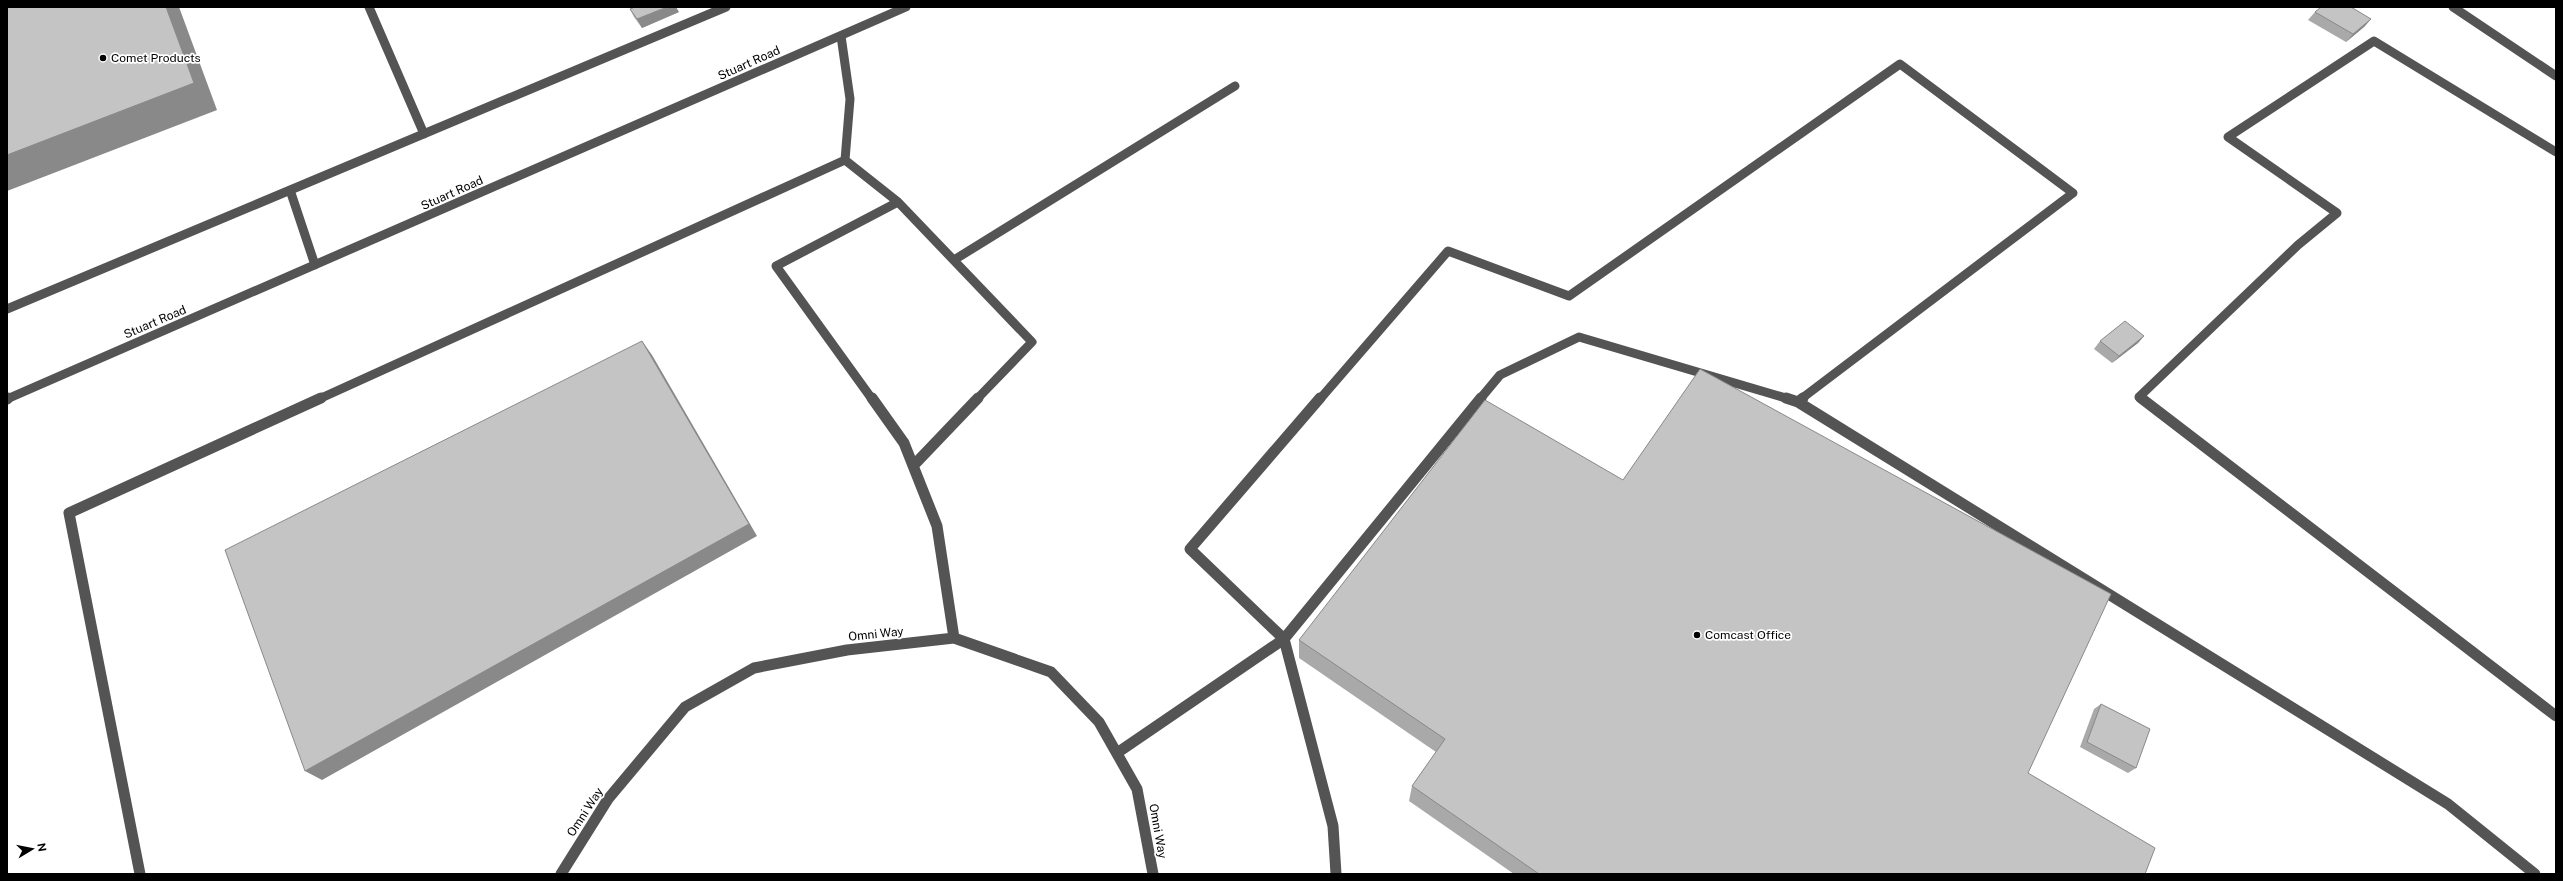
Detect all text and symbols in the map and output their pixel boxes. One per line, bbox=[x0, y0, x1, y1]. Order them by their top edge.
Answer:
street label: Stuart Road bbox=[716, 43, 782, 83]
place label: Comet Products bbox=[111, 51, 201, 65]
marker: Comet Products bbox=[98, 53, 108, 63]
street label: Stuart Road bbox=[419, 173, 485, 213]
street label: Stuart Road bbox=[122, 303, 188, 341]
street label: Omni Way bbox=[848, 624, 905, 644]
place label: Comcast Office bbox=[1705, 628, 1791, 642]
marker: Comcast Office bbox=[1692, 630, 1702, 640]
street label: Omni Way bbox=[564, 784, 606, 839]
street label: Omni Way bbox=[1146, 802, 1170, 860]
north arrow bbox=[12, 829, 52, 869]
text: N bbox=[35, 842, 49, 853]

